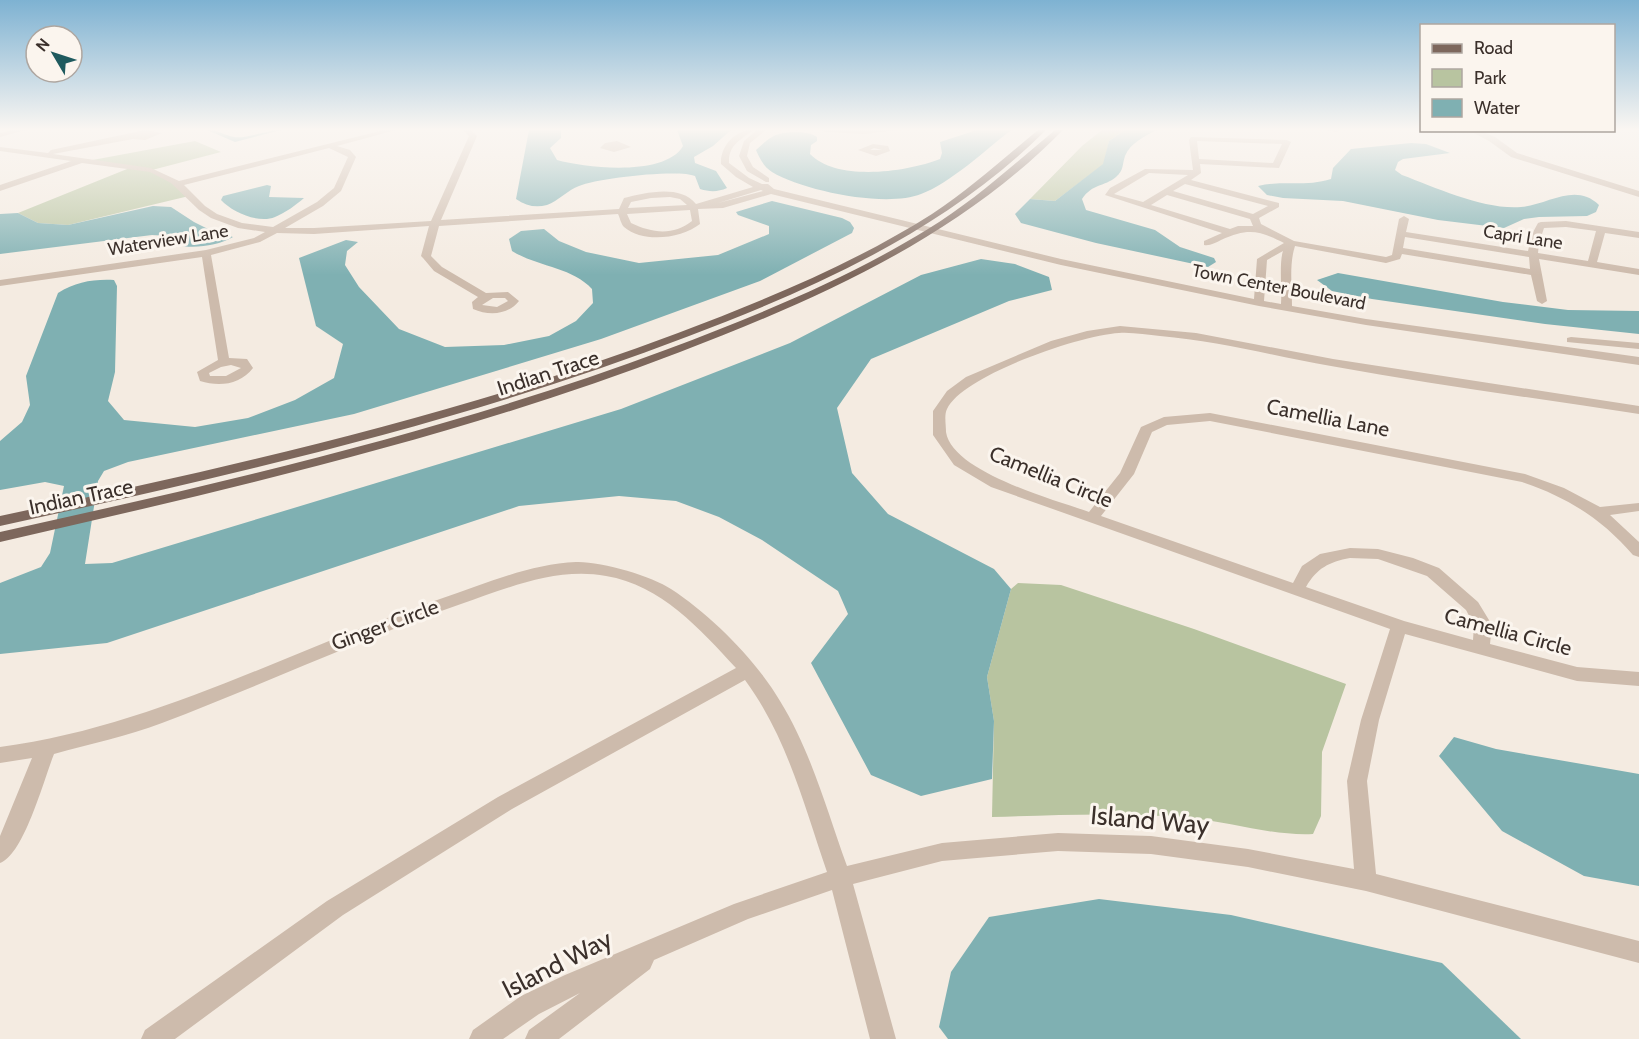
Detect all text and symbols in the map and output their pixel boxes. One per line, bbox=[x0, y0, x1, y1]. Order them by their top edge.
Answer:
north arrow bbox=[24, 24, 84, 84]
legend bbox=[1420, 24, 1615, 132]
text: N bbox=[32, 35, 54, 55]
text: Road bbox=[1474, 37, 1513, 59]
text: Park bbox=[1474, 67, 1507, 89]
text: Water bbox=[1474, 97, 1520, 119]
street label: Waterview Lane bbox=[106, 220, 230, 260]
street label: Capri Lane bbox=[1482, 220, 1564, 254]
street label: Town Center Boulevard bbox=[1190, 259, 1368, 315]
street label: Indian Trace bbox=[494, 344, 602, 401]
street label: Camellia Lane bbox=[1265, 393, 1392, 442]
street label: Camellia Circle bbox=[986, 440, 1117, 513]
street label: Indian Trace bbox=[27, 473, 135, 520]
street label: Ginger Circle bbox=[328, 593, 442, 655]
street label: Camellia Circle bbox=[1442, 603, 1575, 661]
street label: Island Way bbox=[1089, 799, 1211, 841]
street label: Island Way bbox=[497, 923, 617, 1005]

